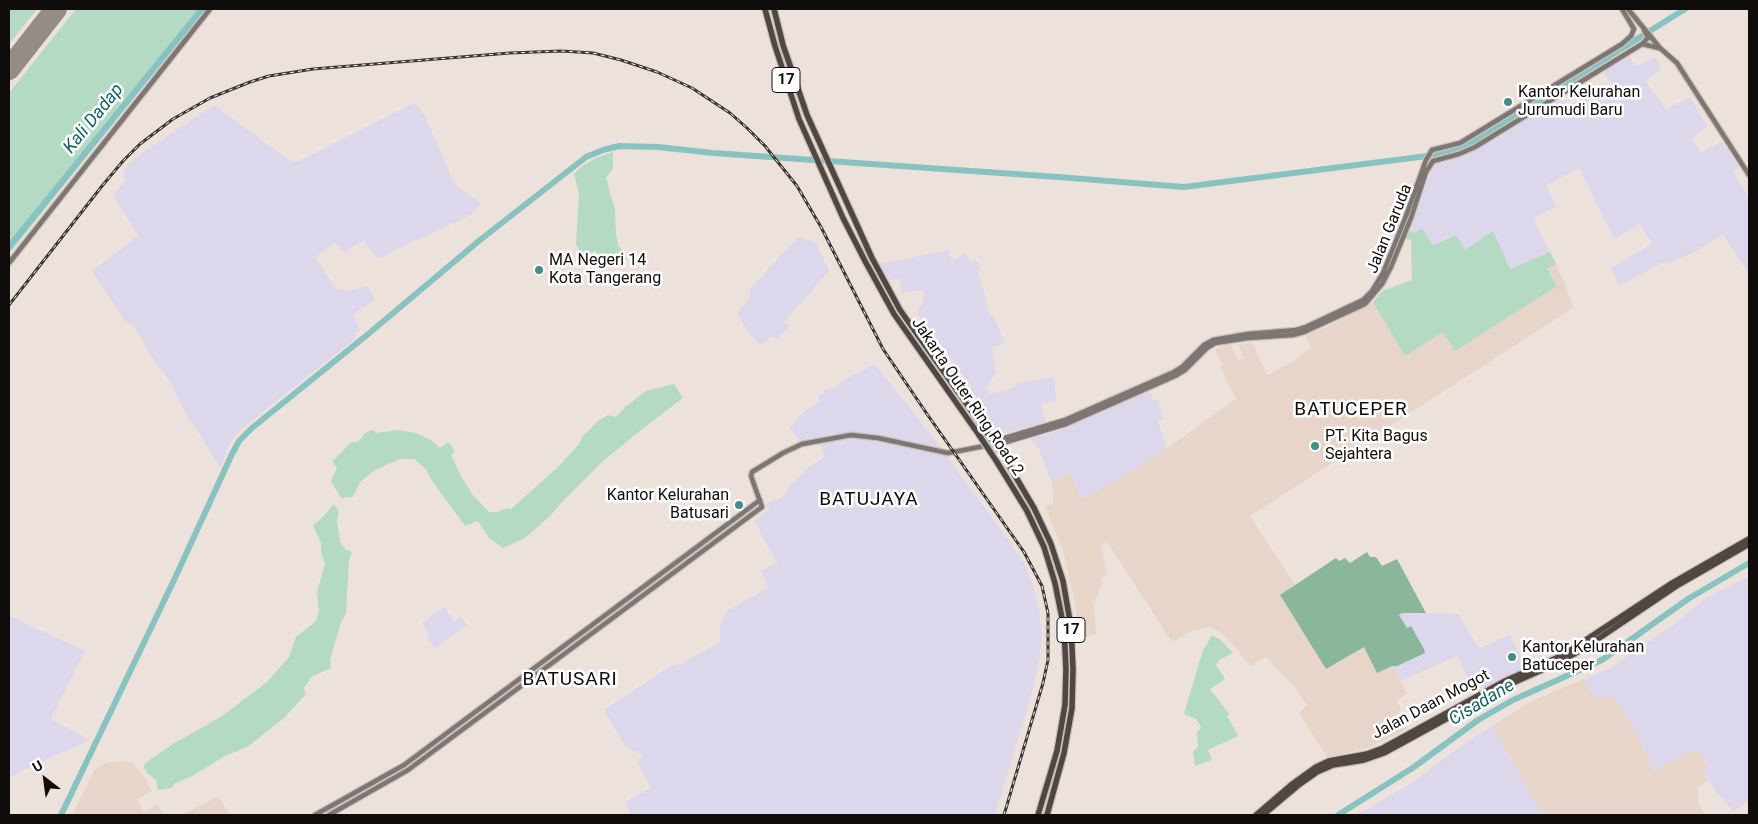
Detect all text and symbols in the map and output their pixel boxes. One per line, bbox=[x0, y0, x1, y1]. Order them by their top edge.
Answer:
road number: 17 bbox=[772, 68, 800, 92]
water label: Kali Dadap bbox=[59, 80, 129, 158]
place label: Kantor Kelurahan Jurumudi Baru bbox=[1518, 83, 1640, 121]
marker: Kantor Kelurahan Jurumudi Baru bbox=[1502, 96, 1514, 108]
street label: Jalan Garuda bbox=[1363, 182, 1417, 276]
place label: MA Negeri 14 Kota Tangerang bbox=[549, 251, 661, 289]
marker: MA Negeri 14 Kota Tangerang bbox=[533, 264, 545, 276]
street label: Jakarta Outer Ring Road 2 bbox=[907, 314, 1027, 480]
district label: BATUCEPER bbox=[1293, 399, 1409, 421]
place label: PT. Kita Bagus Sejahtera bbox=[1325, 427, 1428, 465]
marker: PT. Kita Bagus Sejahtera bbox=[1309, 440, 1321, 452]
place label: Kantor Kelurahan Batusari bbox=[607, 486, 729, 524]
district label: BATUJAYA bbox=[818, 489, 920, 511]
marker: Kantor Kelurahan Batusari bbox=[733, 499, 745, 511]
road number: 17 bbox=[1057, 618, 1085, 642]
place label: Kantor Kelurahan Batuceper bbox=[1522, 638, 1644, 676]
marker: Kantor Kelurahan Batuceper bbox=[1506, 651, 1518, 663]
street label: Jalan Daan Mogot bbox=[1369, 666, 1493, 744]
district label: BATUSARI bbox=[521, 669, 619, 691]
water label: Cisadane bbox=[1445, 675, 1519, 731]
north arrow bbox=[20, 754, 70, 804]
text: U bbox=[29, 757, 45, 775]

